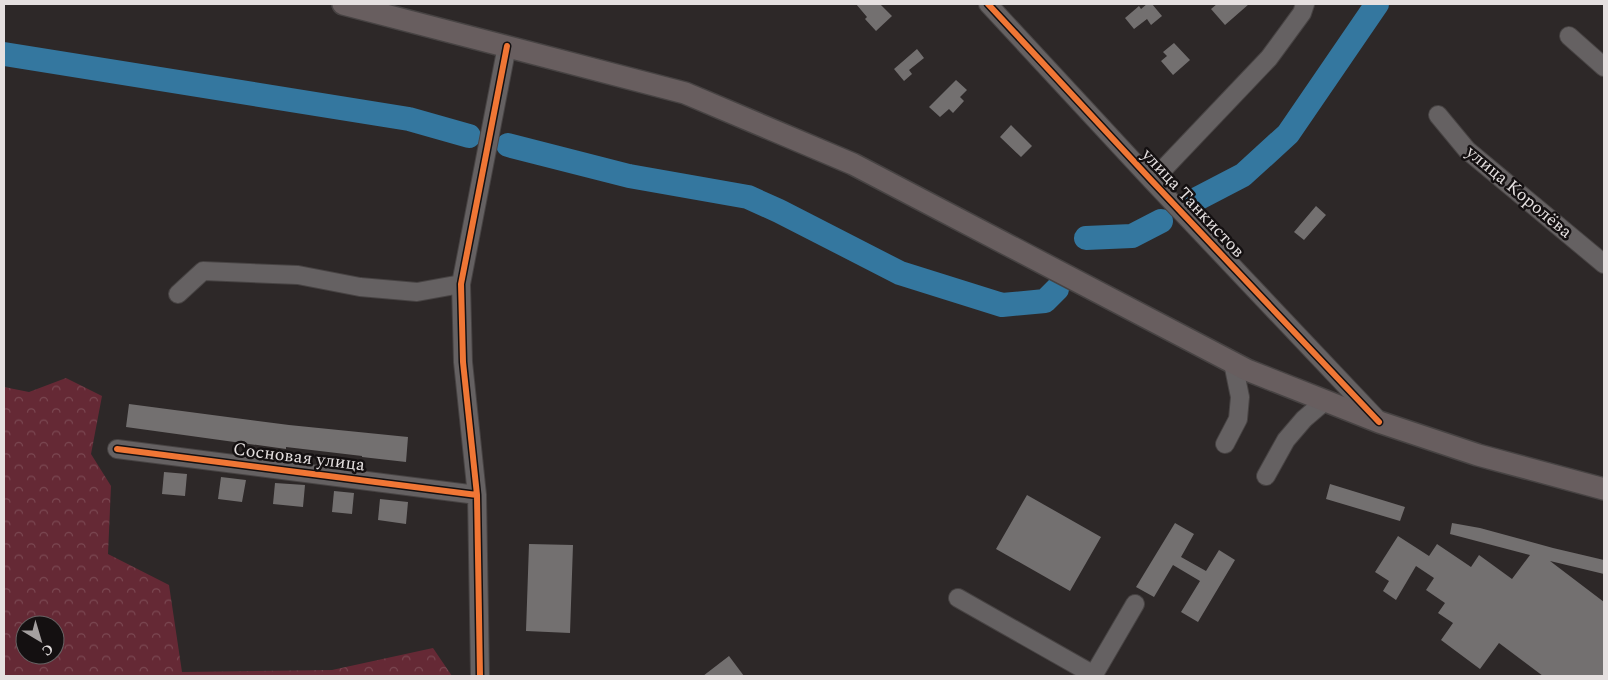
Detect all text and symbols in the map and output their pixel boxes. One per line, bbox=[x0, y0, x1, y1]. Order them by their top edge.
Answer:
street label: улица Королёва bbox=[1459, 139, 1578, 245]
street label: улица Танкистов bbox=[1134, 142, 1251, 264]
street label: Сосновая улица bbox=[231, 436, 367, 479]
north arrow bbox=[15, 615, 65, 665]
text: С bbox=[37, 639, 58, 661]

